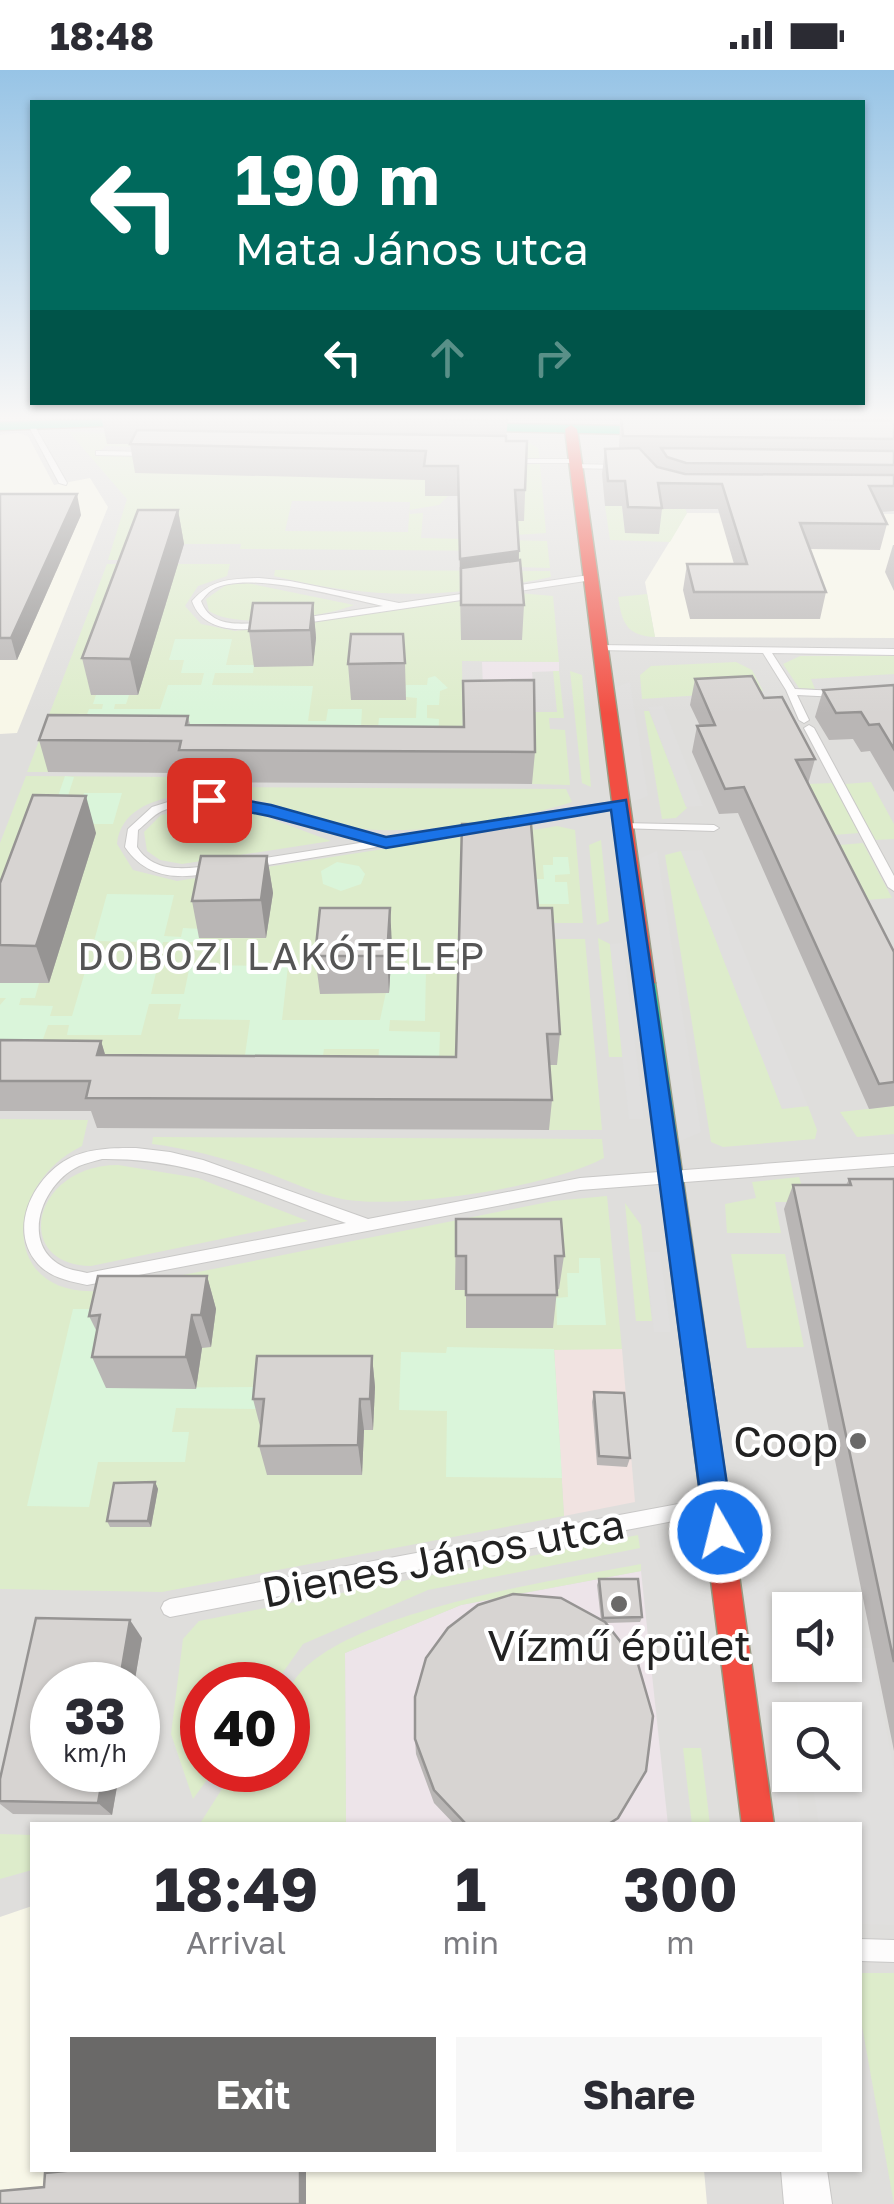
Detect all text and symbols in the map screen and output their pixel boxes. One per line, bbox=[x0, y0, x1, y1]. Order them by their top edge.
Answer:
text: 18:48 bbox=[50, 13, 154, 58]
text: 190 m bbox=[235, 136, 440, 220]
icon: left bbox=[70, 140, 200, 270]
text: Mata János utca bbox=[235, 221, 589, 275]
icon: left bbox=[315, 330, 370, 385]
icon: ahead bbox=[420, 330, 475, 385]
icon: right bbox=[525, 330, 580, 385]
pin bbox=[167, 758, 252, 843]
icon: arrive bbox=[182, 773, 237, 828]
district label: DOBOZI LAKÓTELEP bbox=[77, 933, 487, 978]
place label: Coop bbox=[733, 1416, 838, 1466]
marker: Coop bbox=[847, 1430, 869, 1452]
position arrow bbox=[668, 1480, 772, 1584]
street label: Dienes János utca bbox=[258, 1497, 628, 1617]
map controls bbox=[772, 1592, 862, 1792]
button: sound bbox=[772, 1592, 862, 1682]
marker: Vízmű épület bbox=[608, 1593, 630, 1615]
place label: Vízmű épület bbox=[487, 1620, 751, 1670]
speed limit sign: 40 bbox=[180, 1662, 310, 1792]
text: 33 bbox=[64, 1685, 125, 1745]
button: search bbox=[772, 1702, 862, 1792]
text: km/h bbox=[63, 1737, 127, 1768]
text: 18:49 bbox=[154, 1852, 318, 1924]
text: 1 bbox=[455, 1852, 486, 1924]
text: 300 bbox=[623, 1852, 738, 1924]
text: Arrival bbox=[186, 1923, 286, 1961]
text: min bbox=[442, 1923, 499, 1961]
text: m bbox=[666, 1923, 695, 1961]
button: Exit bbox=[70, 2037, 436, 2152]
button: Share bbox=[456, 2037, 822, 2152]

